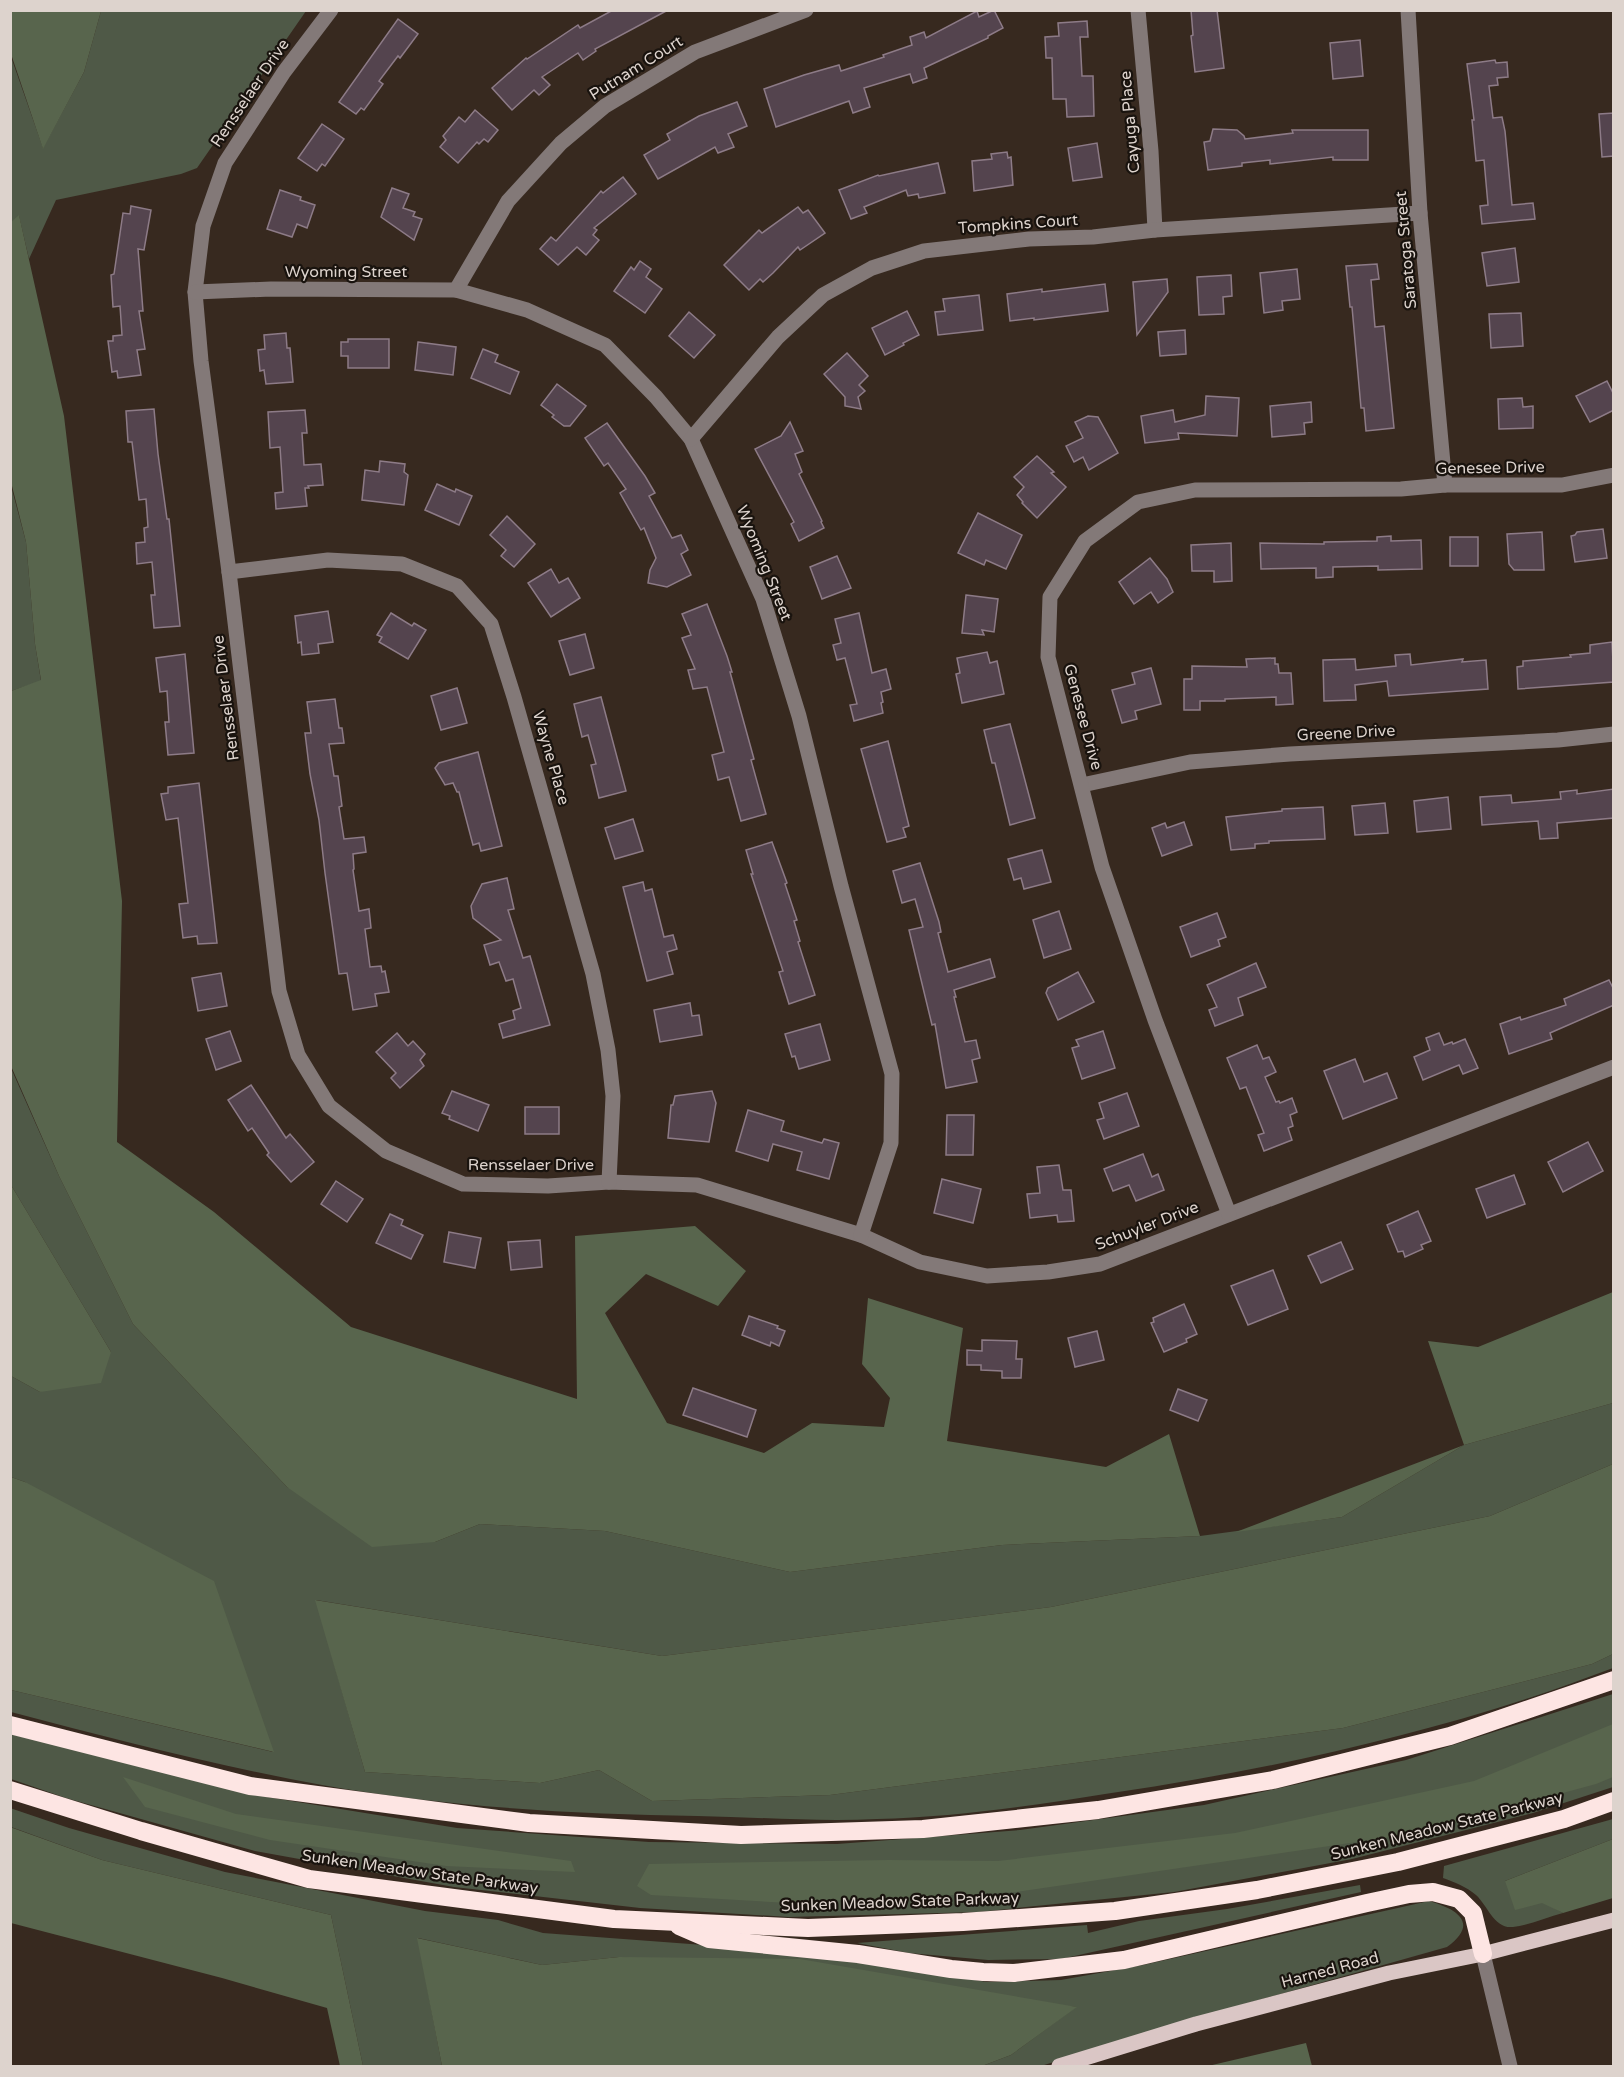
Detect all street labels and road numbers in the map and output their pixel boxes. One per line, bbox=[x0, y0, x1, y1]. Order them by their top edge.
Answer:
street label: Putnam Court bbox=[585, 31, 687, 105]
street label: Rensselaer Drive bbox=[206, 35, 294, 151]
street label: Cayuga Place bbox=[1116, 70, 1144, 174]
street label: Saratoga Street bbox=[1391, 190, 1421, 310]
street label: Tompkins Court bbox=[957, 210, 1079, 238]
street label: Wyoming Street bbox=[285, 262, 407, 282]
street label: Genesee Drive bbox=[1435, 457, 1545, 479]
street label: Wyoming Street bbox=[732, 502, 796, 624]
street label: Rensselaer Drive bbox=[208, 634, 244, 762]
street label: Genesee Drive bbox=[1059, 662, 1107, 772]
street label: Wayne Place bbox=[528, 709, 574, 807]
street label: Greene Drive bbox=[1296, 720, 1396, 746]
street label: Rensselaer Drive bbox=[468, 1155, 594, 1175]
street label: Schuyler Drive bbox=[1092, 1197, 1202, 1255]
street label: Sunken Meadow State Parkway bbox=[1329, 1787, 1565, 1865]
street label: Sunken Meadow State Parkway bbox=[301, 1846, 540, 1899]
street label: Sunken Meadow State Parkway bbox=[781, 1888, 1020, 1916]
street label: Harned Road bbox=[1279, 1947, 1381, 1993]

